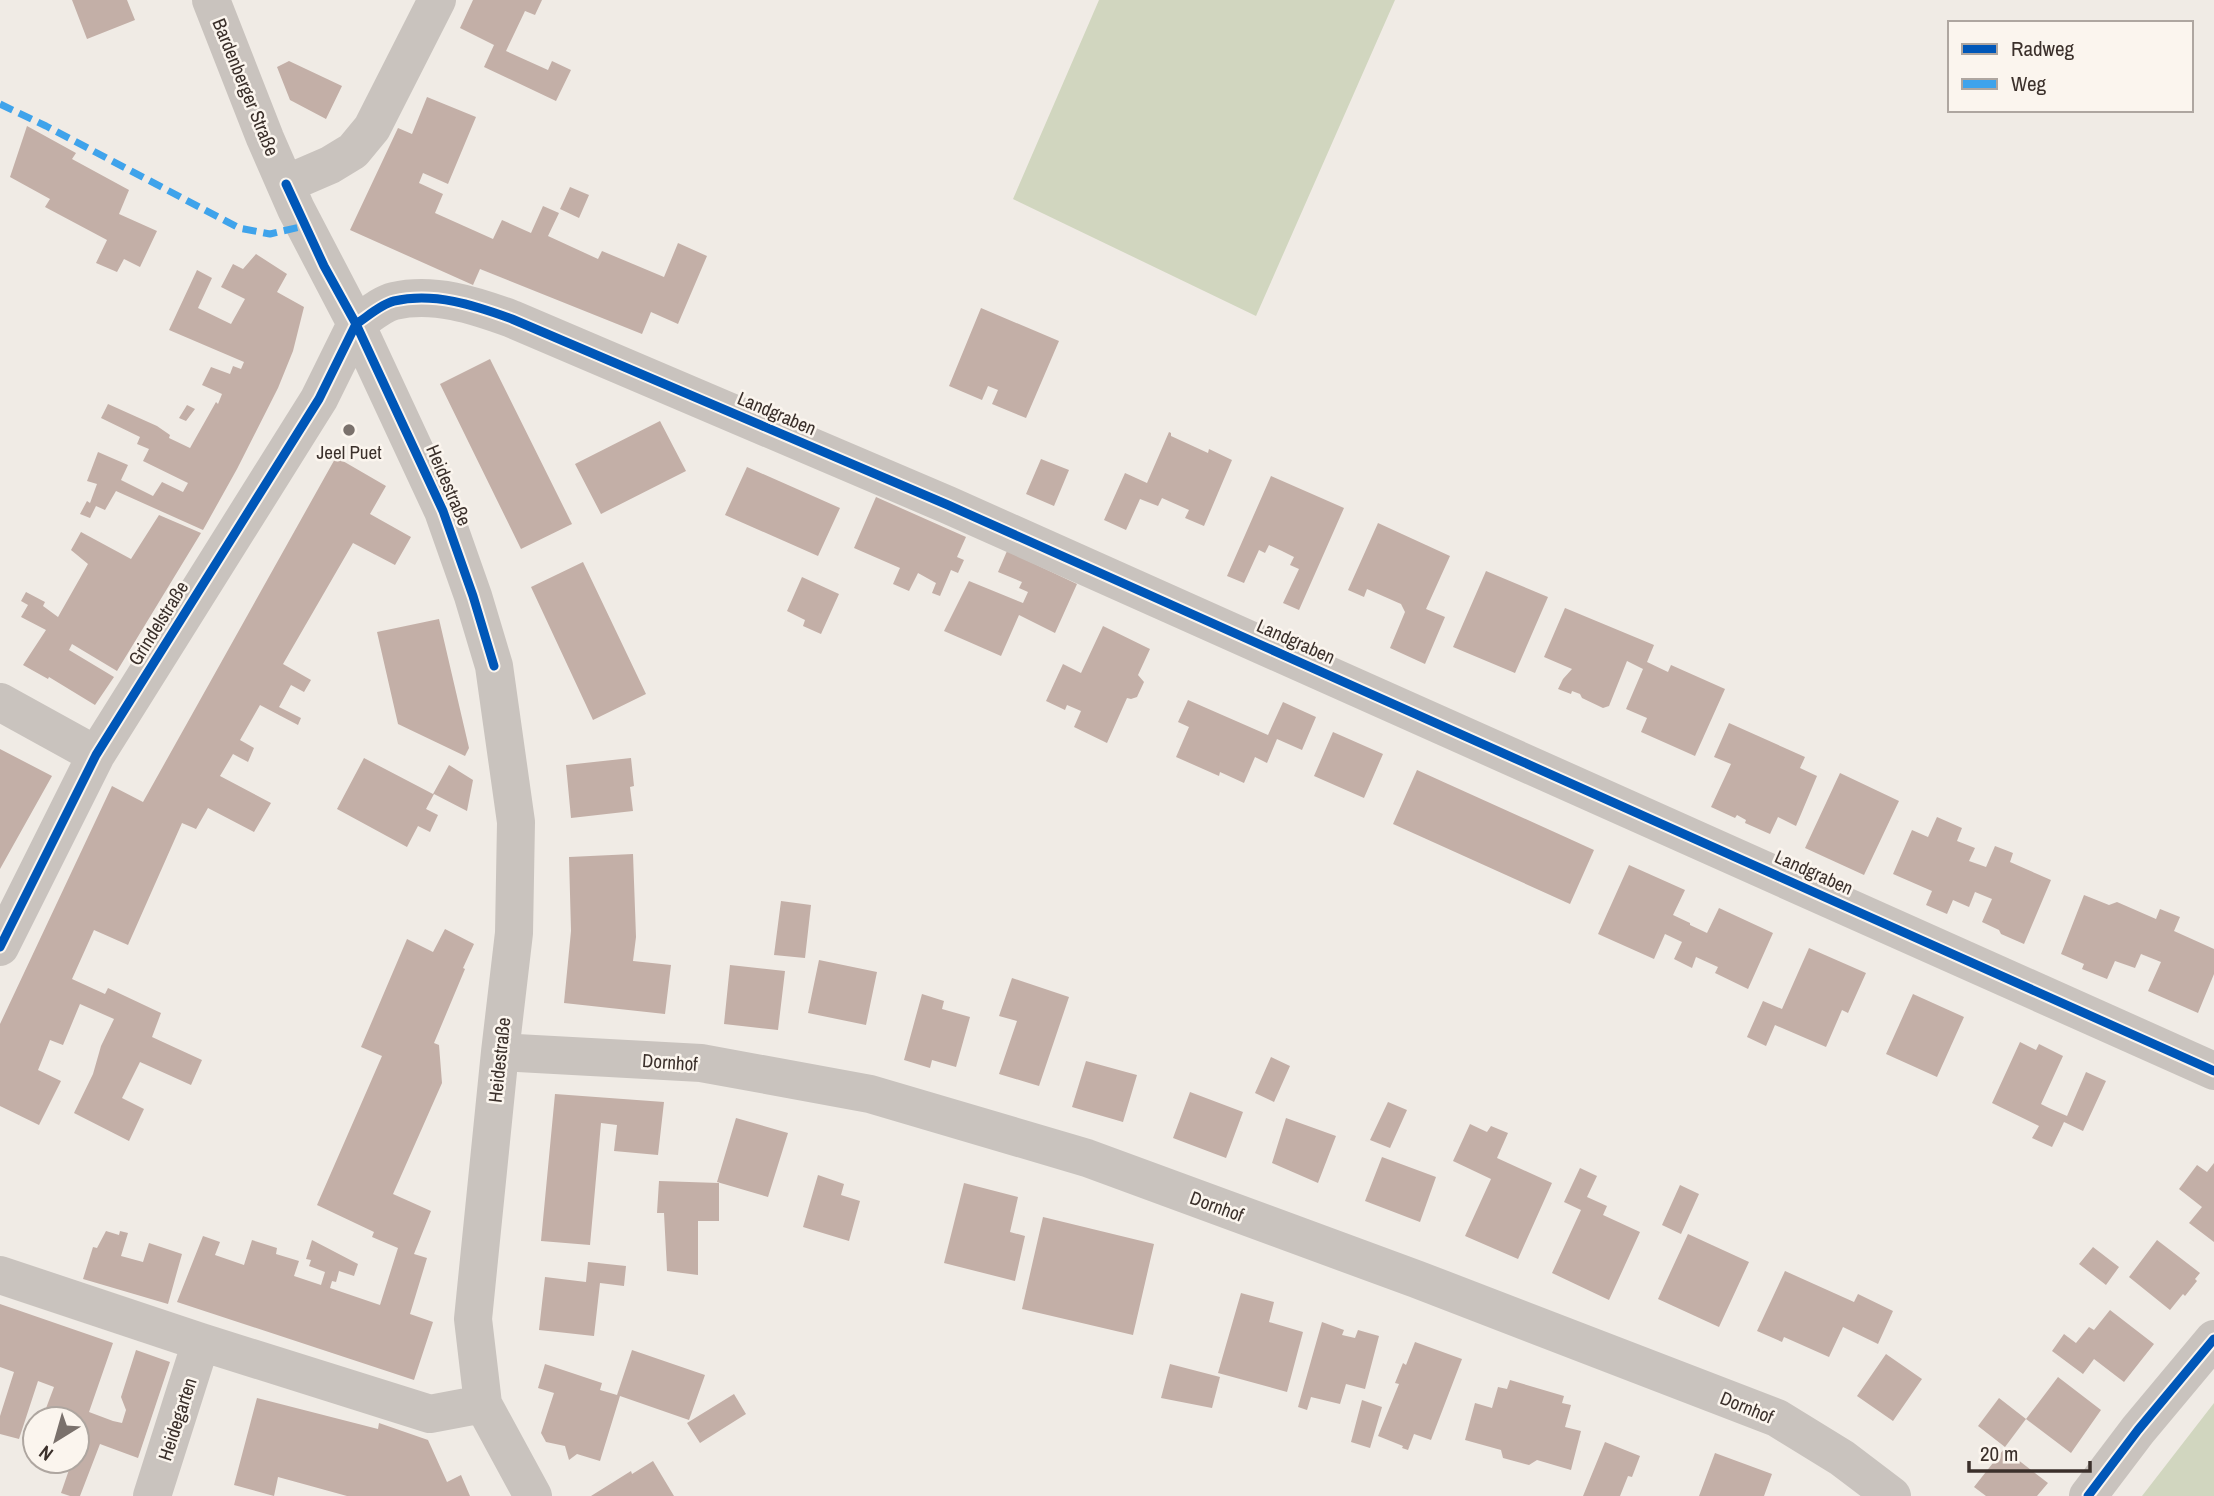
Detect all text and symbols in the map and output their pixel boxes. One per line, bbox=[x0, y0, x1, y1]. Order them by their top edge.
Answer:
street label: Bardenberger Straße bbox=[207, 14, 285, 160]
legend bbox=[1948, 21, 2193, 112]
text: Radweg bbox=[2011, 34, 2075, 63]
text: Weg bbox=[2011, 69, 2047, 98]
street label: Landgraben bbox=[734, 385, 820, 441]
marker: Jeel Puet bbox=[341, 422, 357, 438]
place label: Jeel Puet bbox=[317, 439, 382, 465]
street label: Heidestraße bbox=[420, 440, 478, 530]
street label: Grindelstraße bbox=[122, 576, 194, 670]
street label: Landgraben bbox=[1253, 612, 1339, 670]
street label: Landgraben bbox=[1771, 843, 1857, 901]
street label: Heidestraße bbox=[482, 1016, 516, 1104]
street label: Dornhof bbox=[641, 1047, 699, 1077]
street label: Dornhof bbox=[1187, 1184, 1248, 1228]
street label: Heidegarten bbox=[151, 1374, 203, 1464]
street label: Dornhof bbox=[1716, 1385, 1778, 1430]
north arrow bbox=[21, 1405, 91, 1475]
scale bar bbox=[1969, 1430, 2090, 1474]
text: 20 m bbox=[1980, 1439, 2018, 1468]
text: N bbox=[33, 1440, 58, 1467]

